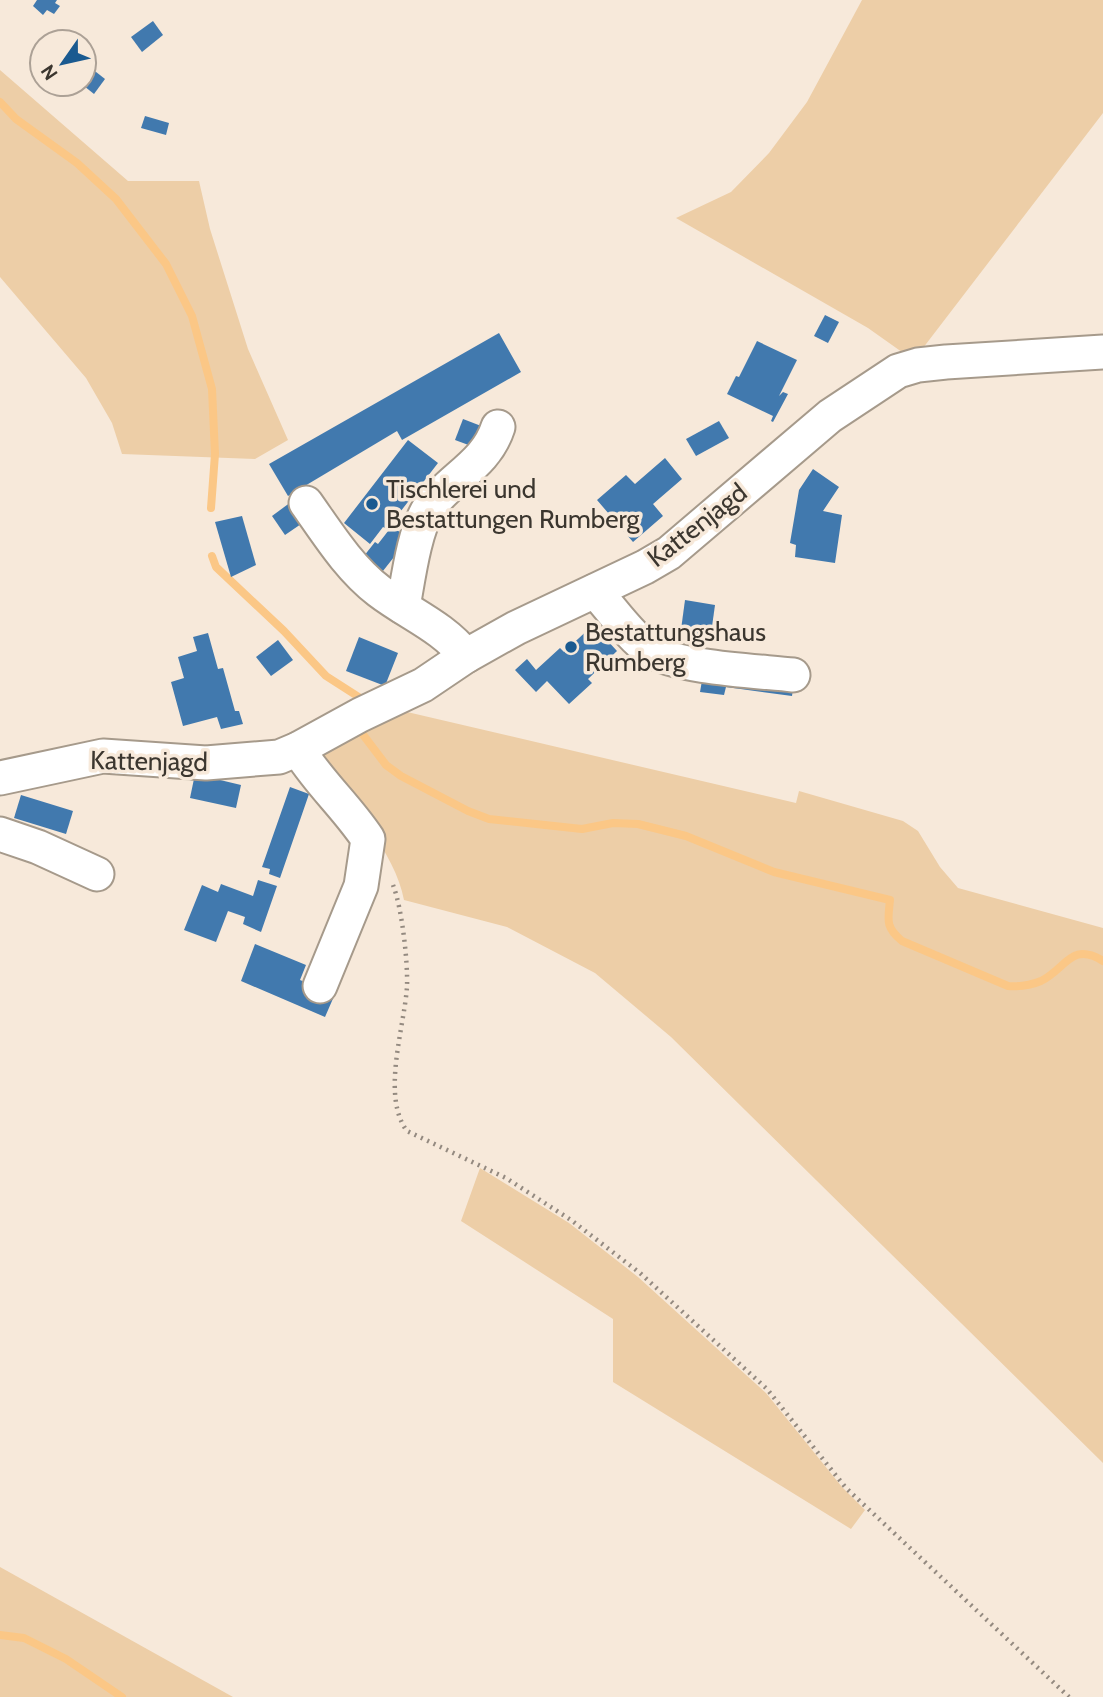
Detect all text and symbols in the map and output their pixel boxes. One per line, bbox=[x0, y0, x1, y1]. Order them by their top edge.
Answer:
north arrow bbox=[28, 28, 98, 98]
text: N bbox=[36, 60, 63, 84]
place label: Tischlerei und Bestattungen Rumberg bbox=[386, 473, 641, 535]
street label: Kattenjagd bbox=[641, 476, 753, 574]
marker: Tischlerei und Bestattungen Rumberg bbox=[364, 496, 380, 512]
place label: Bestattungshaus Rumberg bbox=[585, 616, 766, 678]
marker: Bestattungshaus Rumberg bbox=[563, 639, 579, 655]
street label: Kattenjagd bbox=[90, 744, 208, 778]

